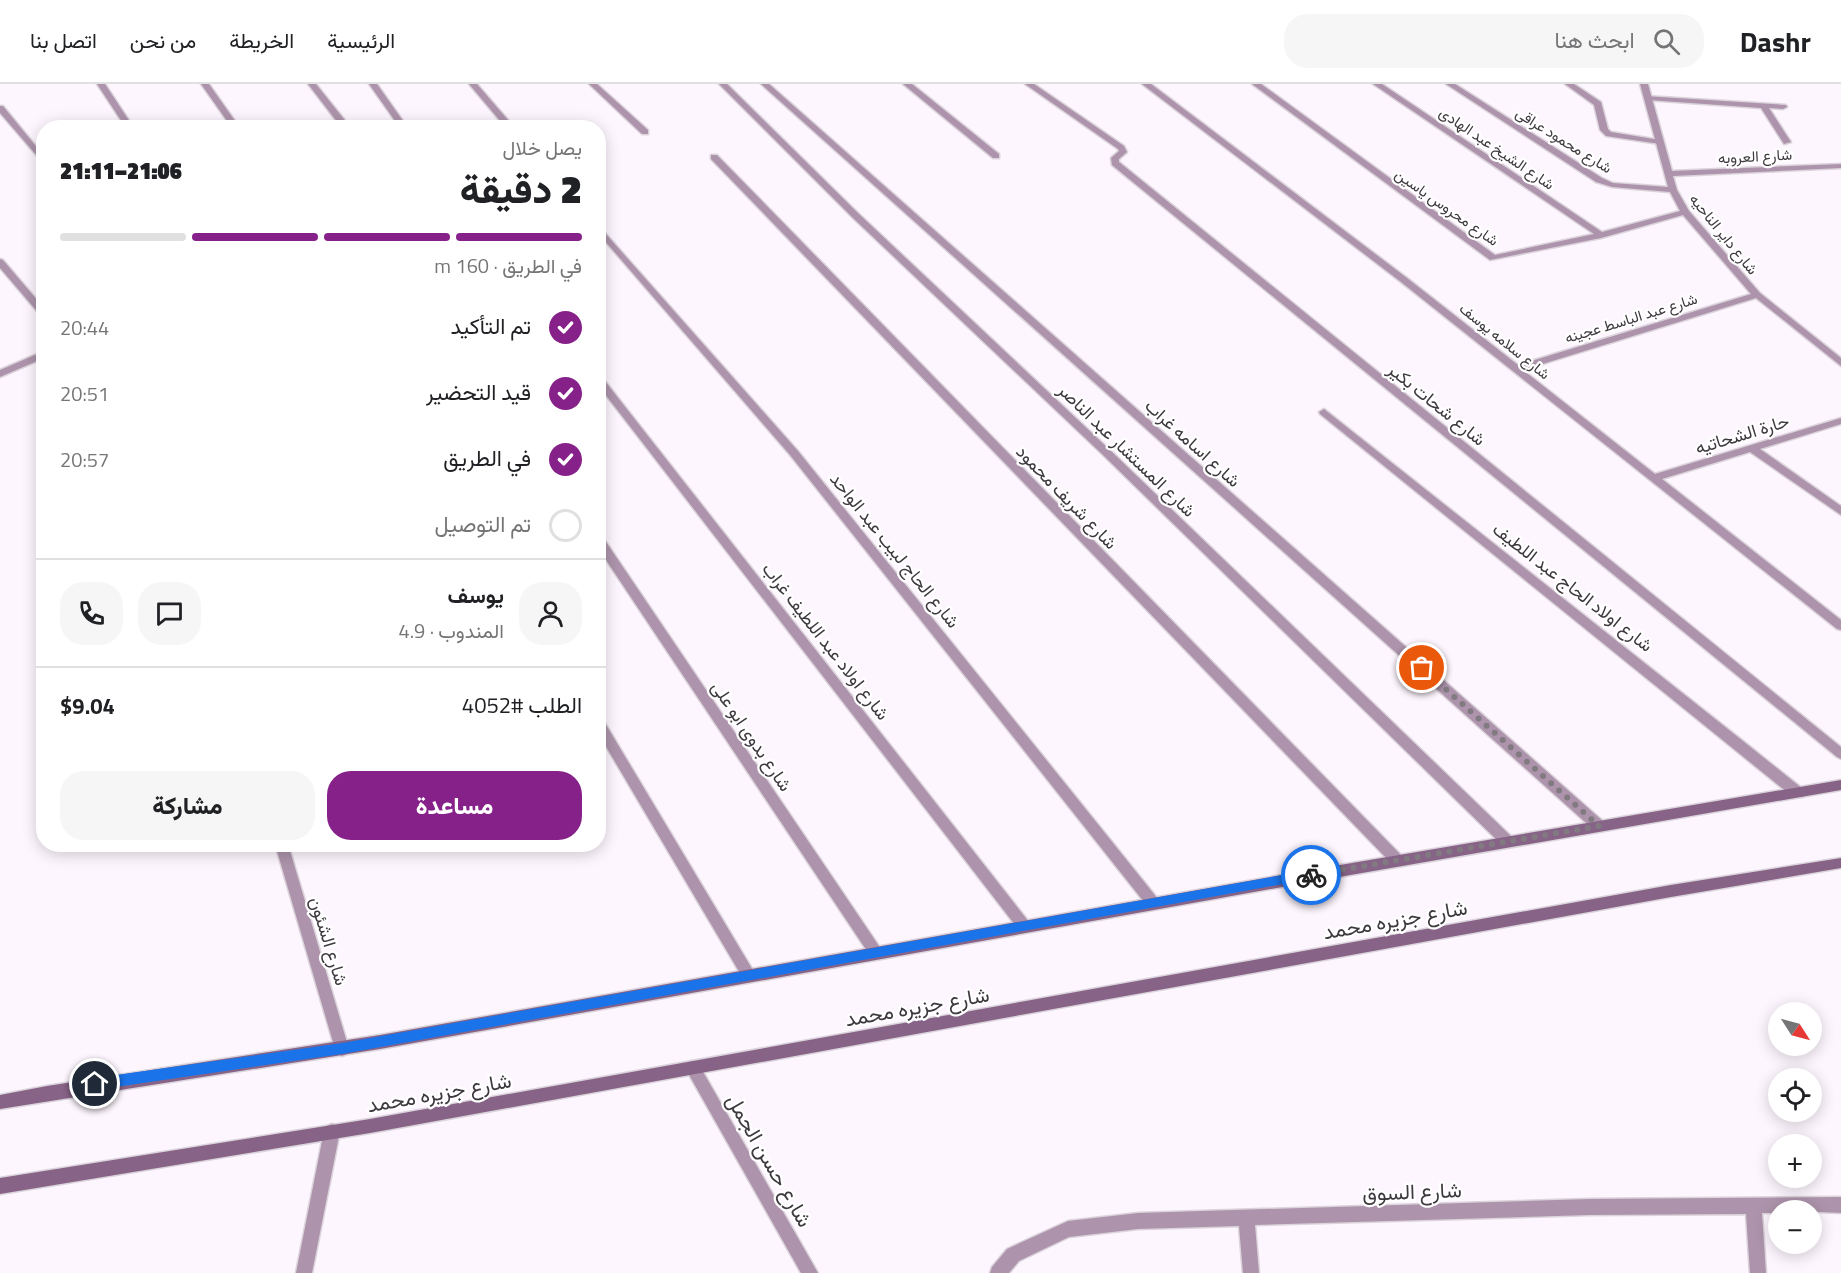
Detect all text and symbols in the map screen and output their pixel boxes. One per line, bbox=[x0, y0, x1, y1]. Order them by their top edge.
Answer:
search box bbox=[1284, 14, 1704, 68]
text: Dashr bbox=[1740, 20, 1811, 63]
text: ابحث هنا bbox=[1554, 23, 1635, 57]
text: اتصل بنا bbox=[30, 24, 97, 56]
text: من نحن bbox=[130, 24, 196, 56]
text: الخريطة bbox=[229, 24, 294, 56]
text: الرئيسية bbox=[327, 24, 395, 56]
icon: search bbox=[1650, 25, 1683, 58]
street label: شارع الشيخ عبد الهادى bbox=[1435, 101, 1560, 195]
street label: شارع محمود عراقى bbox=[1511, 101, 1617, 179]
text: يصل خلال bbox=[503, 132, 582, 163]
street label: شارع العروبه bbox=[1717, 143, 1793, 169]
text: 21:06–21:11 bbox=[60, 154, 182, 188]
text: 2 دقيقة bbox=[460, 159, 582, 218]
street label: شارع محروس ياسين bbox=[1390, 163, 1504, 252]
street label: شارع داير الناحيه bbox=[1684, 189, 1764, 280]
text: في الطريق · 160 m bbox=[434, 250, 582, 281]
street label: شارع عبد الباسط عجينه bbox=[1562, 287, 1700, 349]
street label: شارع سلامه يوسف bbox=[1454, 297, 1556, 385]
text: تم التأكيد bbox=[450, 309, 531, 343]
icon: check bbox=[549, 311, 582, 344]
text: 20:44 bbox=[60, 312, 109, 343]
street label: شارع شحات بكير bbox=[1381, 355, 1492, 452]
text: قيد التحضير bbox=[426, 375, 531, 409]
street label: شارع المستشار عبد الناصر bbox=[1051, 376, 1202, 523]
icon: check bbox=[549, 377, 582, 410]
text: 20:51 bbox=[60, 378, 109, 409]
street label: شارع اسامه غراب bbox=[1139, 392, 1247, 494]
street label: حارة الشحاتيه bbox=[1692, 407, 1792, 461]
street label: شارع شريف محمود bbox=[1010, 439, 1124, 555]
text: في الطريق bbox=[443, 441, 531, 475]
icon: check bbox=[549, 443, 582, 476]
text: 20:57 bbox=[60, 444, 109, 475]
street label: شارع الحاج لبيب عبد الواحد bbox=[824, 466, 966, 634]
text: تم التوصيل bbox=[434, 507, 531, 541]
street label: شارع اولاد الحاج عبد اللطيف bbox=[1487, 516, 1659, 658]
street label: شارع اولاد عبد اللطيف غراب bbox=[756, 556, 896, 726]
text: يوسف bbox=[448, 578, 504, 612]
button: phone bbox=[60, 582, 123, 645]
button: chat bbox=[138, 582, 201, 645]
button: person bbox=[519, 582, 582, 645]
text: المندوب · 4.9 bbox=[399, 615, 504, 646]
pin bbox=[1396, 642, 1447, 693]
icon: bag bbox=[1405, 651, 1438, 684]
street label: شارع بدوى ابو على bbox=[705, 675, 799, 797]
text: الطلب #4052 bbox=[462, 688, 582, 722]
text: $9.04 bbox=[60, 689, 115, 723]
button: مشاركة bbox=[60, 771, 315, 840]
button: مساعدة bbox=[327, 771, 582, 840]
courier bbox=[1281, 845, 1341, 905]
icon: bike bbox=[1295, 859, 1328, 892]
street label: شارع جزيره محمد bbox=[1320, 891, 1470, 947]
street label: شارع الشئون bbox=[303, 893, 355, 989]
street label: شارع جزيره محمد bbox=[842, 978, 992, 1034]
north arrow bbox=[1768, 1002, 1822, 1056]
map controls bbox=[1768, 1002, 1822, 1254]
pin bbox=[69, 1058, 120, 1109]
street label: شارع جزيره محمد bbox=[364, 1064, 514, 1120]
icon: home bbox=[78, 1067, 111, 1100]
button: locate bbox=[1768, 1068, 1822, 1122]
street label: شارع حسن الجمل bbox=[719, 1087, 821, 1233]
button: + bbox=[1768, 1134, 1822, 1188]
street label: شارع السوق bbox=[1362, 1173, 1462, 1209]
button: − bbox=[1768, 1200, 1822, 1254]

